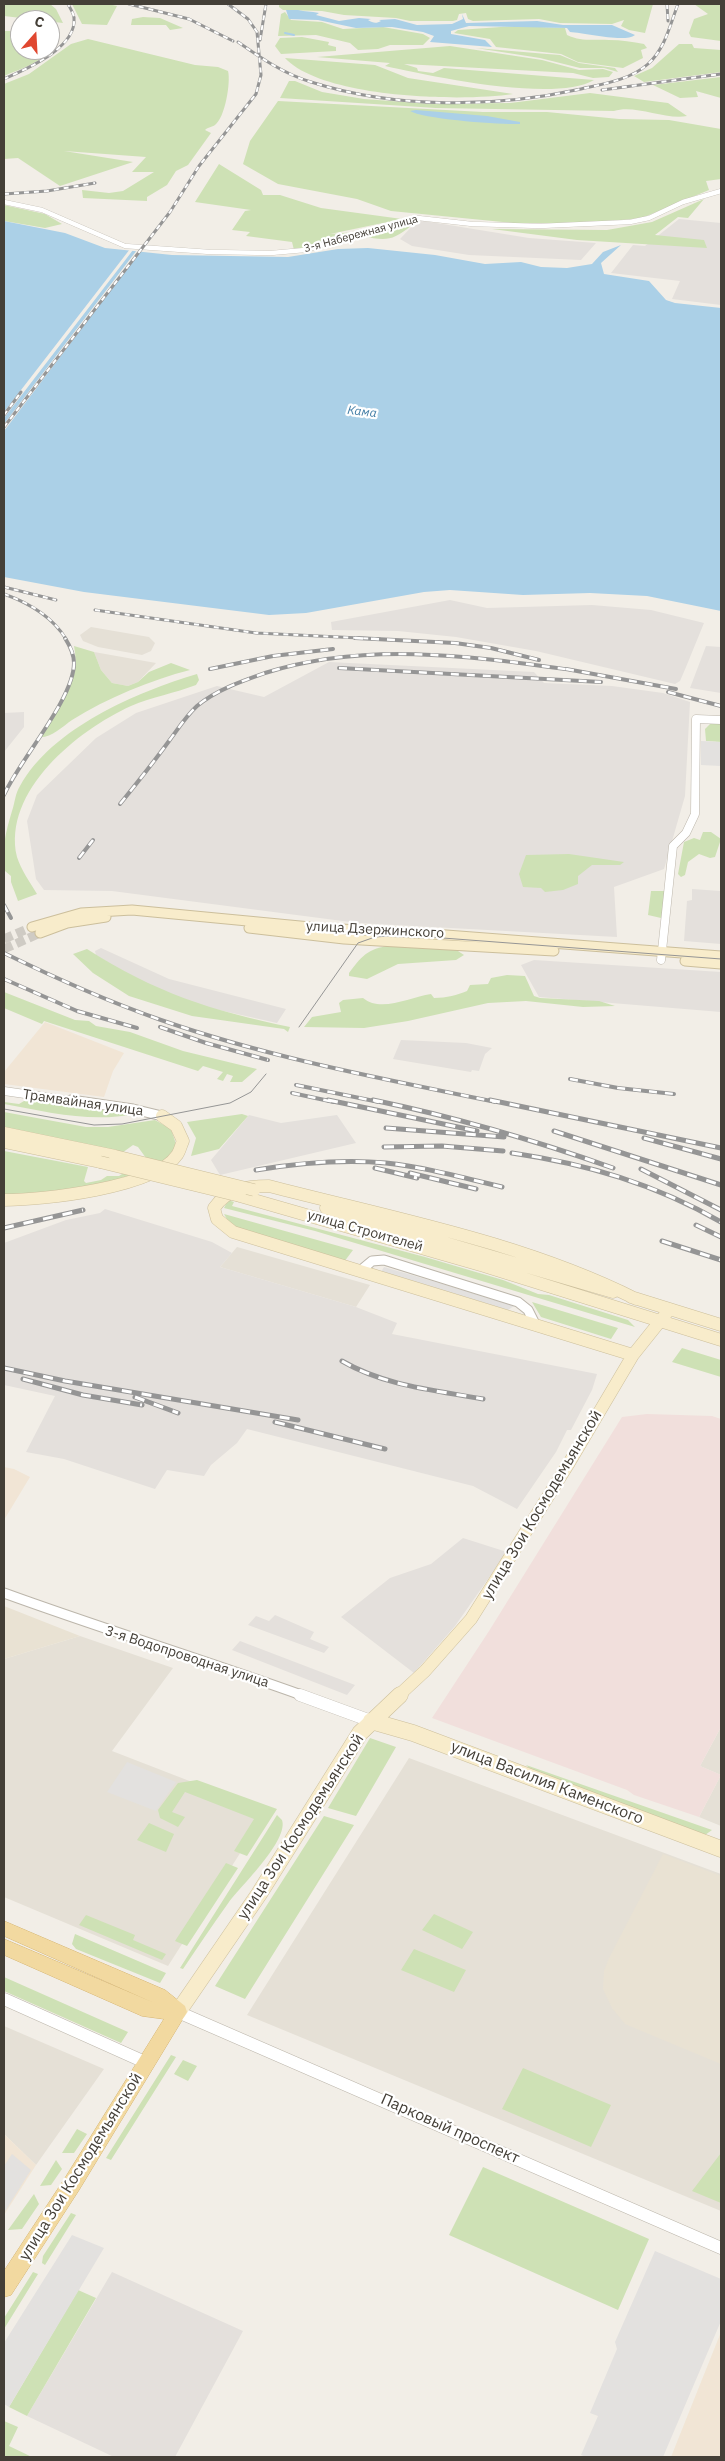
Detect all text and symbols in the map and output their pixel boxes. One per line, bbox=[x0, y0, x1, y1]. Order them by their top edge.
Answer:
north arrow bbox=[10, 10, 60, 60]
text: С bbox=[32, 12, 47, 32]
street label: 3-я Набережная улица bbox=[303, 212, 419, 256]
water label: Кама bbox=[347, 403, 377, 421]
street label: улица Дзержинского bbox=[306, 918, 444, 942]
street label: Трамвайная улица bbox=[22, 1086, 144, 1120]
street label: улица Строителей bbox=[305, 1206, 425, 1256]
street label: улица Зои Космодемьянской bbox=[478, 1407, 606, 1603]
street label: 3-я Водопроводная улица bbox=[103, 1623, 271, 1691]
street label: улица Зои Космодемьянской bbox=[234, 1730, 368, 1924]
street label: улица Василия Каменского bbox=[448, 1737, 646, 1829]
street label: улица Зои Космодемьянской bbox=[15, 2070, 147, 2264]
street label: Парковый проспект bbox=[378, 2090, 522, 2168]

